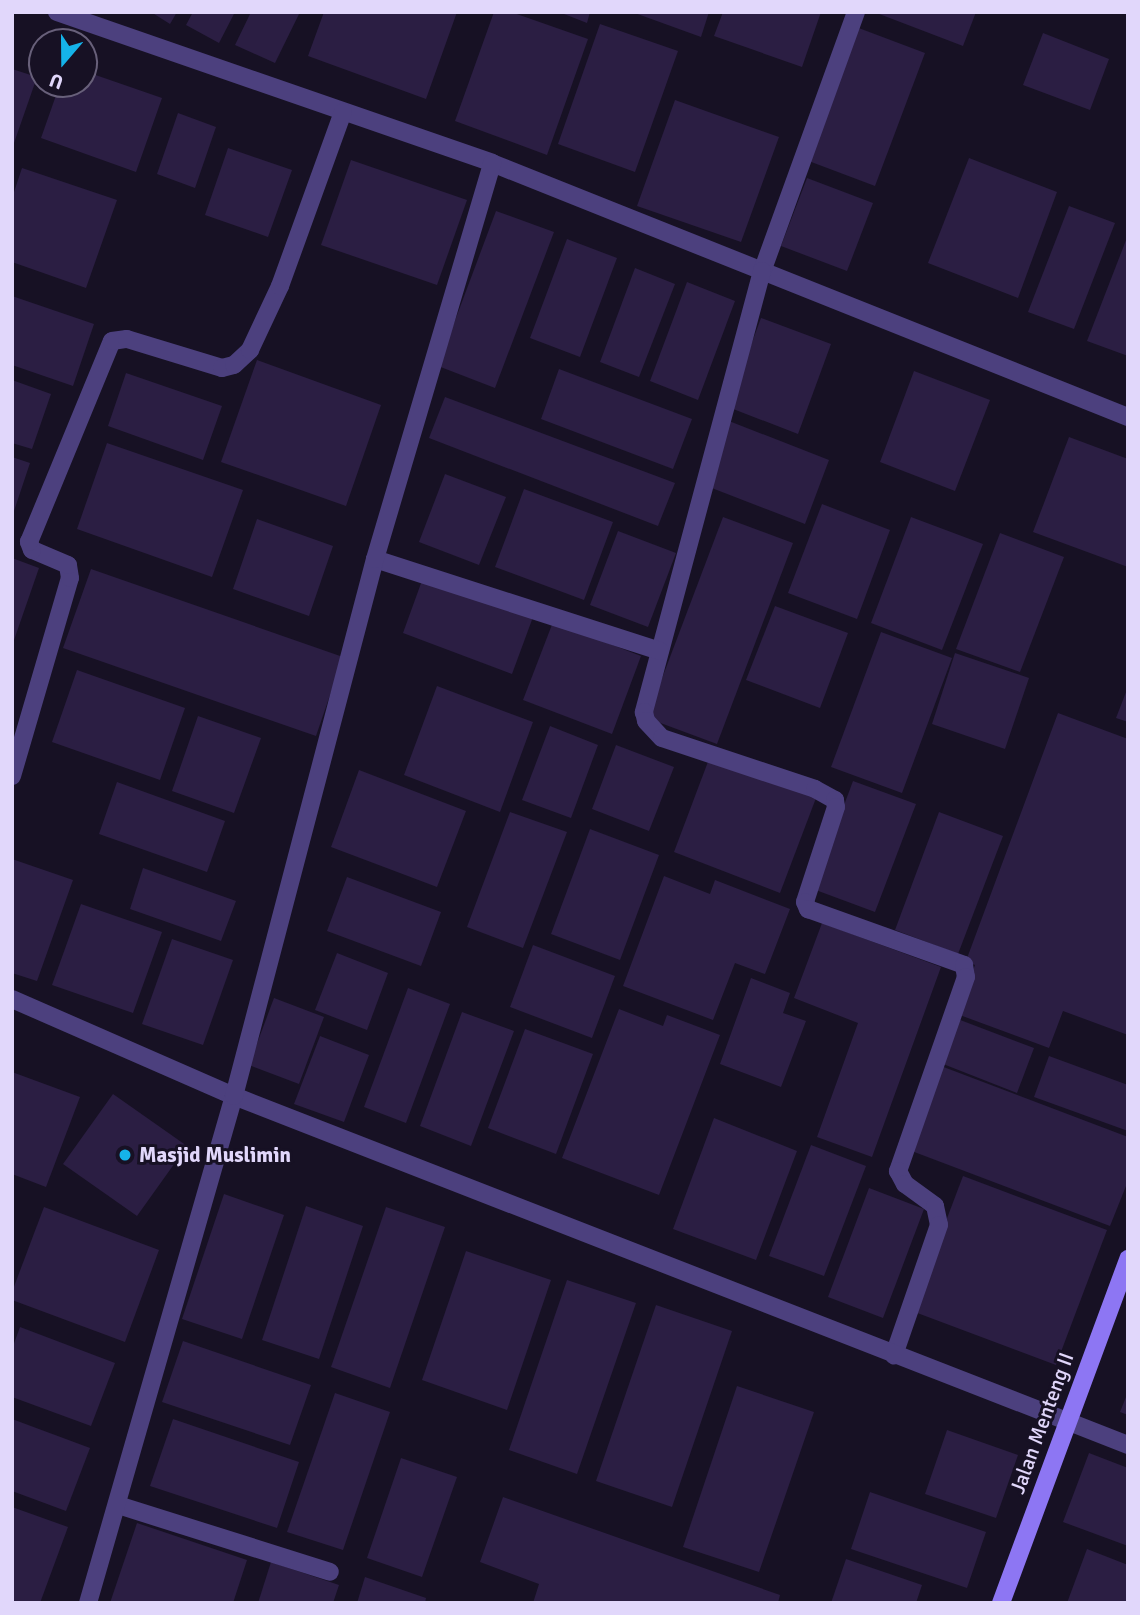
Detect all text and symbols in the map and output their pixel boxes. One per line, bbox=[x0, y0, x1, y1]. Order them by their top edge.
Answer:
north arrow bbox=[28, 28, 98, 98]
text: U bbox=[46, 67, 67, 94]
place label: Masjid Muslimin bbox=[139, 1142, 291, 1168]
marker: Masjid Muslimin bbox=[117, 1147, 133, 1163]
street label: Jalan Menteng II bbox=[1005, 1349, 1079, 1497]

